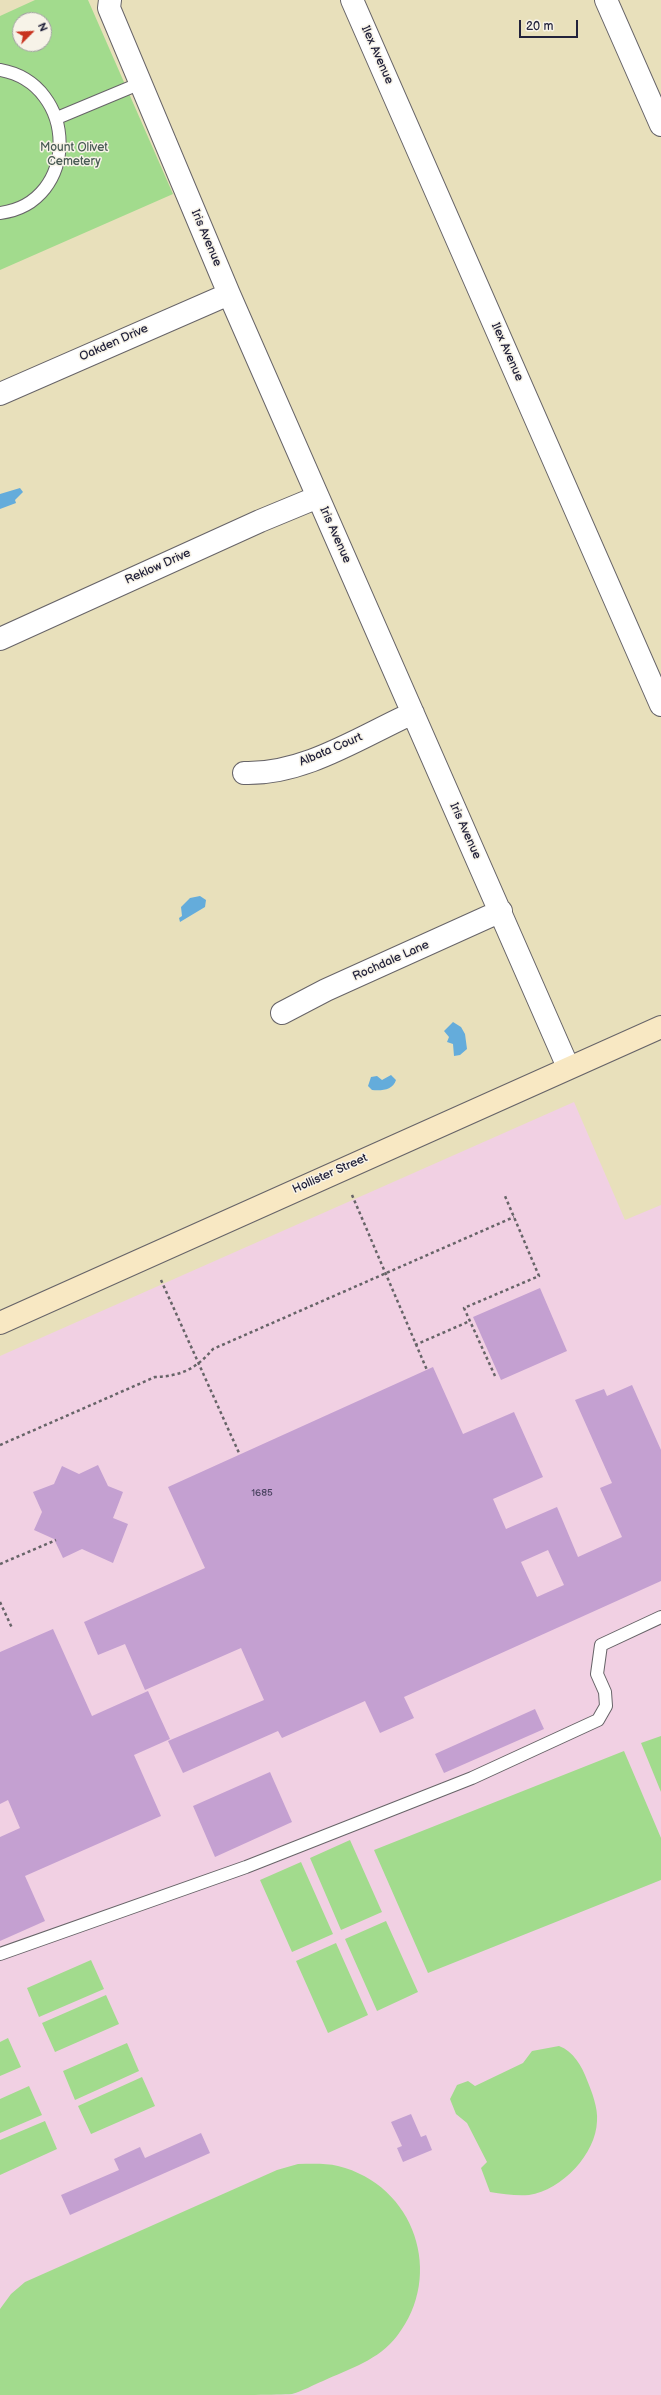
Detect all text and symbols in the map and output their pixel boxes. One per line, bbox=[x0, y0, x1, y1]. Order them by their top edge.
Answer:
north arrow bbox=[12, 12, 52, 52]
scale bar bbox=[521, 12, 580, 38]
text: 20 m bbox=[526, 19, 553, 34]
text: N bbox=[35, 21, 50, 34]
street label: Ilex Avenue bbox=[358, 24, 396, 86]
park label: Mount Olivet Cemetery bbox=[40, 141, 108, 169]
street label: Iris Avenue bbox=[188, 207, 224, 269]
street label: Oakden Drive bbox=[77, 321, 151, 365]
street label: Ilex Avenue bbox=[488, 321, 526, 383]
street label: Iris Avenue bbox=[316, 505, 354, 565]
street label: Reklow Drive bbox=[123, 546, 193, 588]
street label: Albata Court bbox=[297, 730, 365, 770]
street label: Iris Avenue bbox=[446, 801, 484, 861]
street label: Rochdale Lane bbox=[351, 938, 431, 984]
street label: Hollister Street bbox=[290, 1151, 370, 1197]
house number: 1685 bbox=[251, 1487, 273, 1499]

